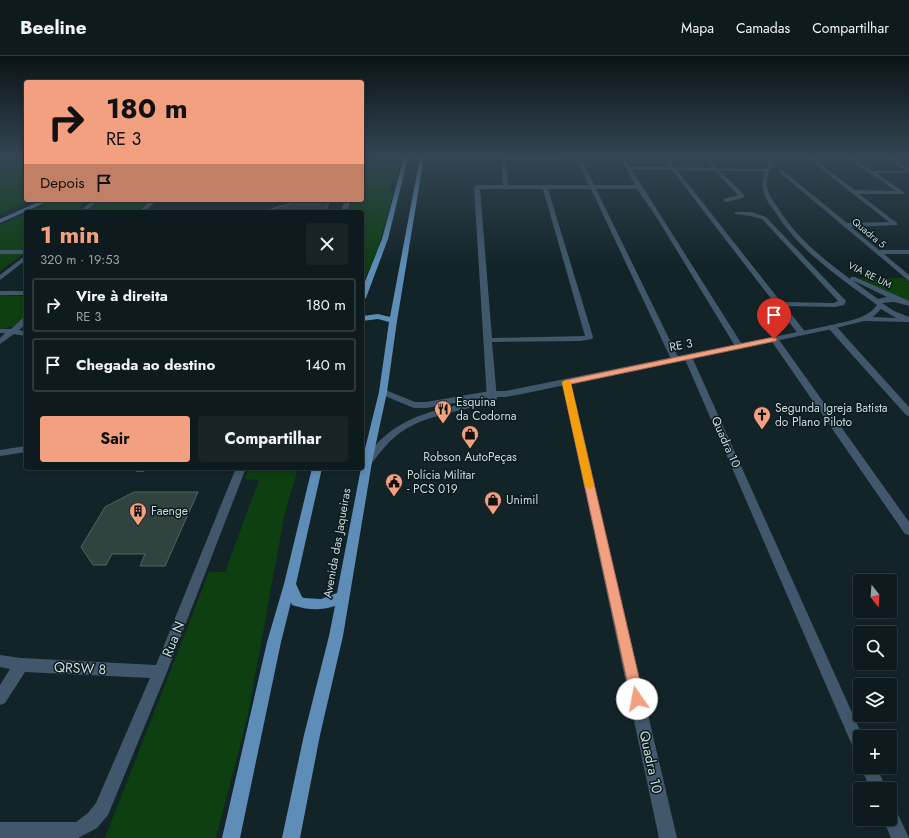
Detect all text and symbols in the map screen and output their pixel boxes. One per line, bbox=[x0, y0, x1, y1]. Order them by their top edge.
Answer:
text: Beeline bbox=[20, 14, 87, 41]
text: Mapa bbox=[681, 18, 714, 38]
text: Camadas bbox=[736, 18, 790, 38]
text: Compartilhar bbox=[812, 18, 889, 38]
text: 180 m bbox=[106, 88, 188, 129]
icon: right bbox=[40, 96, 92, 148]
text: RE 3 bbox=[106, 126, 141, 152]
text: Depois bbox=[40, 172, 85, 194]
icon: arrive bbox=[93, 172, 115, 194]
street label: Quadra 5 bbox=[849, 214, 890, 252]
text: 1 min bbox=[40, 217, 100, 252]
button: close bbox=[306, 223, 348, 265]
text: 320 m · 19:53 bbox=[40, 250, 120, 269]
street label: VIA RE UM bbox=[846, 258, 894, 292]
text: Vire à direita bbox=[76, 285, 168, 307]
icon: right bbox=[42, 294, 64, 316]
text: 180 m bbox=[306, 294, 346, 316]
pin bbox=[757, 298, 791, 339]
icon: arrive bbox=[763, 304, 785, 326]
text: RE 3 bbox=[76, 307, 101, 326]
street label: RE 3 bbox=[668, 334, 695, 356]
icon: arrive bbox=[42, 354, 64, 376]
text: Chegada ao destino bbox=[76, 354, 215, 376]
text: 140 m bbox=[305, 354, 346, 376]
place label: Esquina da Codorna bbox=[456, 393, 517, 425]
restaurant icon: Esquina da Codorna bbox=[433, 399, 453, 424]
place label: Segunda Igreja Batista do Plano Piloto bbox=[775, 399, 888, 431]
church icon: Segunda Igreja Batista do Plano Piloto bbox=[752, 405, 772, 430]
street label: Quadra 10 bbox=[707, 413, 745, 471]
button: Sair bbox=[40, 416, 190, 462]
button: Compartilhar bbox=[198, 416, 348, 462]
shop icon: Robson AutoPeças bbox=[460, 424, 480, 449]
place label: Robson AutoPeças bbox=[423, 448, 517, 466]
place label: Polícia Militar - PCS 019 bbox=[407, 466, 476, 498]
public building icon: Polícia Militar - PCS 019 bbox=[384, 472, 404, 497]
street label: Avenida das Jaqueiras bbox=[318, 487, 356, 599]
shop icon: Unimil bbox=[483, 490, 503, 515]
place label: Unimil bbox=[506, 491, 538, 509]
building icon: Faenge bbox=[128, 501, 148, 526]
place label: Faenge bbox=[151, 502, 188, 520]
north arrow bbox=[853, 574, 897, 618]
map controls bbox=[853, 574, 897, 826]
street label: Rua N bbox=[157, 618, 189, 660]
button: search bbox=[853, 626, 897, 670]
street label: QRSW 8 bbox=[53, 657, 107, 679]
position arrow bbox=[616, 678, 658, 720]
button: layers bbox=[853, 678, 897, 722]
street label: Quadra 10 bbox=[635, 729, 667, 795]
button: + bbox=[853, 730, 897, 774]
button: − bbox=[853, 782, 897, 826]

